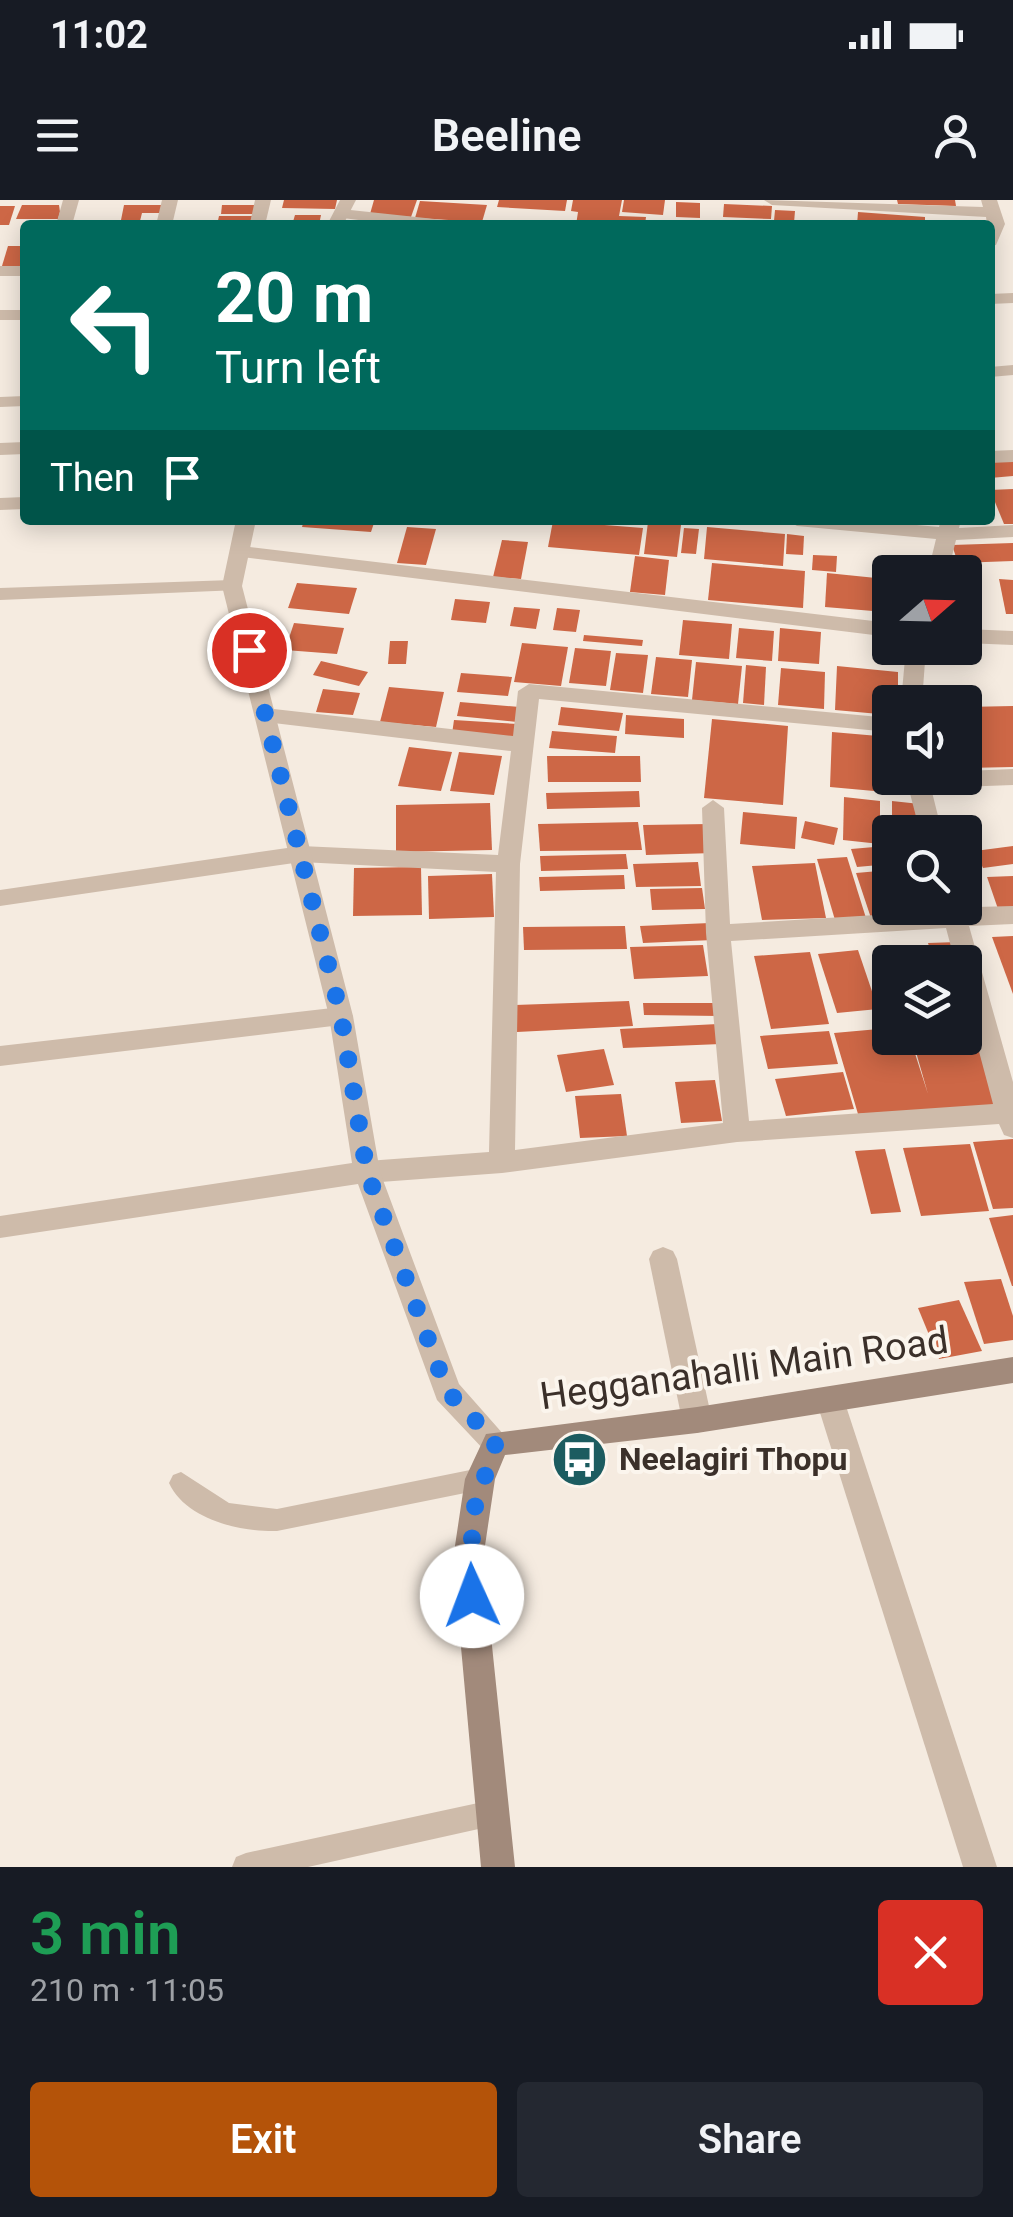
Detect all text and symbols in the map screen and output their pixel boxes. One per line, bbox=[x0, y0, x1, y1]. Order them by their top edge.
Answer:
text: 11:02 bbox=[50, 13, 148, 57]
icon: menu bbox=[30, 108, 85, 163]
icon: person bbox=[928, 108, 983, 163]
text: Beeline bbox=[432, 109, 581, 162]
text: 20 m bbox=[215, 257, 373, 339]
icon: left bbox=[50, 260, 180, 390]
text: Turn left bbox=[215, 341, 381, 394]
icon: arrive bbox=[155, 450, 210, 505]
text: Then bbox=[50, 456, 135, 500]
north arrow bbox=[872, 555, 982, 665]
map controls bbox=[872, 555, 982, 1055]
pin bbox=[207, 608, 292, 693]
icon: arrive bbox=[222, 623, 277, 678]
button: sound bbox=[872, 685, 982, 795]
button: search bbox=[872, 815, 982, 925]
button: layers bbox=[872, 945, 982, 1055]
street label: Hegganahalli Main Road bbox=[537, 1318, 951, 1418]
bus stop icon: Neelagiri Thopu bbox=[550, 1429, 610, 1489]
place label: Neelagiri Thopu bbox=[619, 1440, 848, 1478]
position arrow bbox=[420, 1544, 524, 1648]
text: 3 min bbox=[30, 1898, 180, 1969]
button: close bbox=[878, 1900, 983, 2005]
text: 210 m · 11:05 bbox=[30, 1971, 224, 2009]
button: Exit bbox=[30, 2082, 497, 2197]
button: Share bbox=[517, 2082, 983, 2197]

